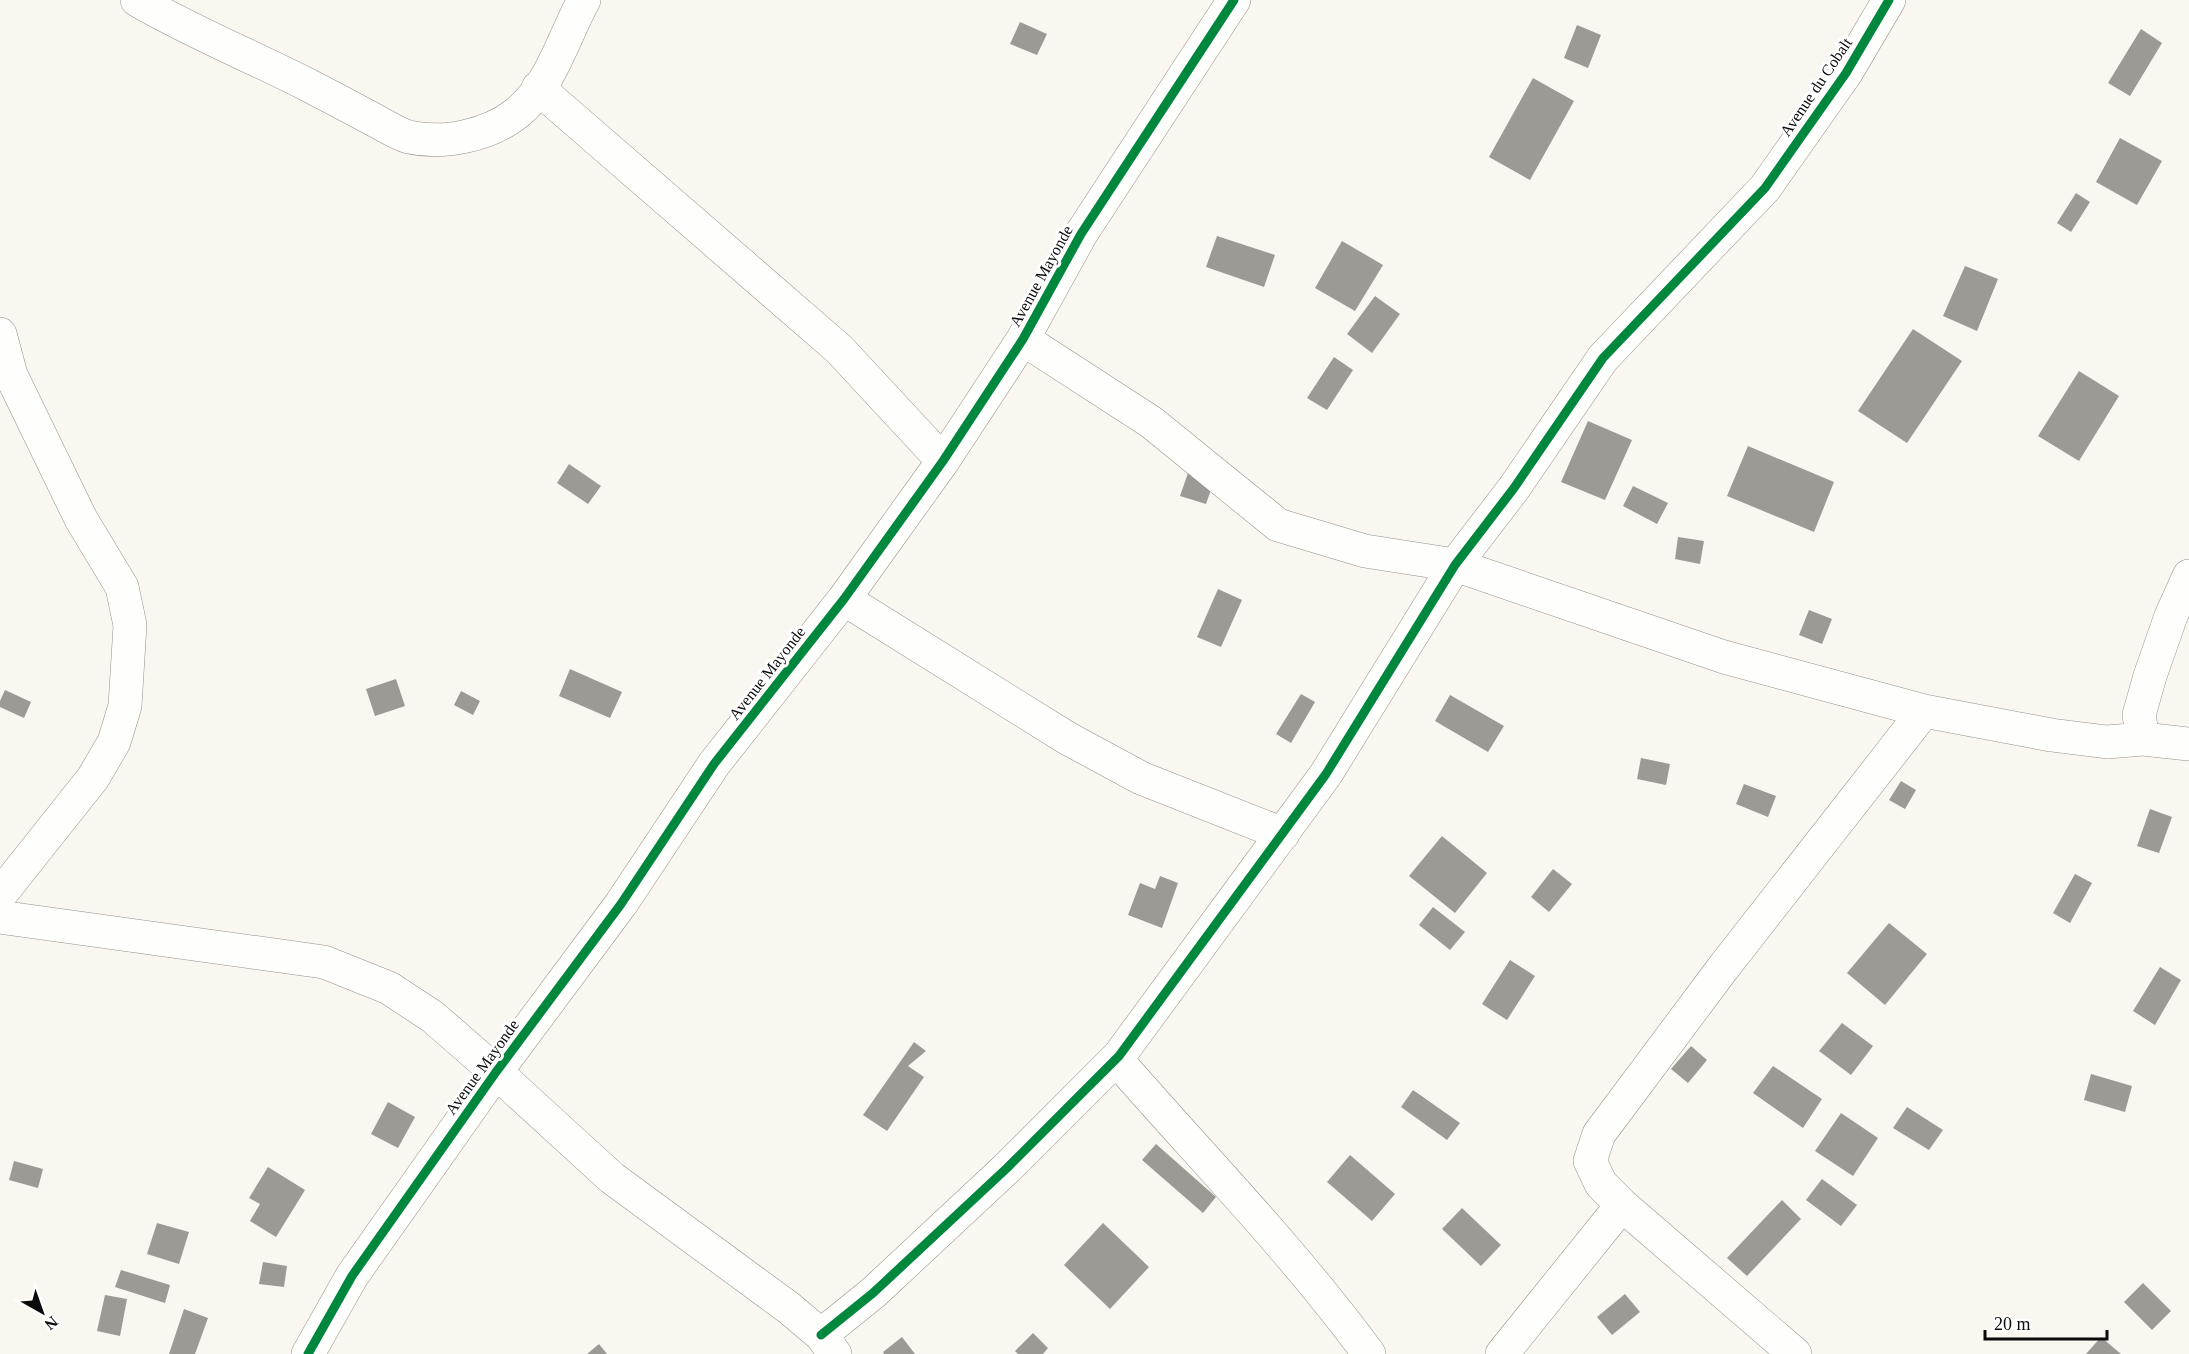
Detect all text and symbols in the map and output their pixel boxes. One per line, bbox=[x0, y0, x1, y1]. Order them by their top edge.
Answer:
street label: Avenue du Cobalt bbox=[1777, 34, 1856, 140]
street label: Avenue Mayonde bbox=[1006, 222, 1077, 330]
street label: Avenue Mayonde bbox=[726, 623, 809, 723]
street label: Avenue Mayonde bbox=[442, 1016, 523, 1118]
north arrow bbox=[12, 1282, 72, 1342]
scale bar bbox=[1985, 1303, 2106, 1341]
text: N bbox=[41, 1313, 61, 1334]
text: 20 m bbox=[1994, 1314, 2031, 1334]

